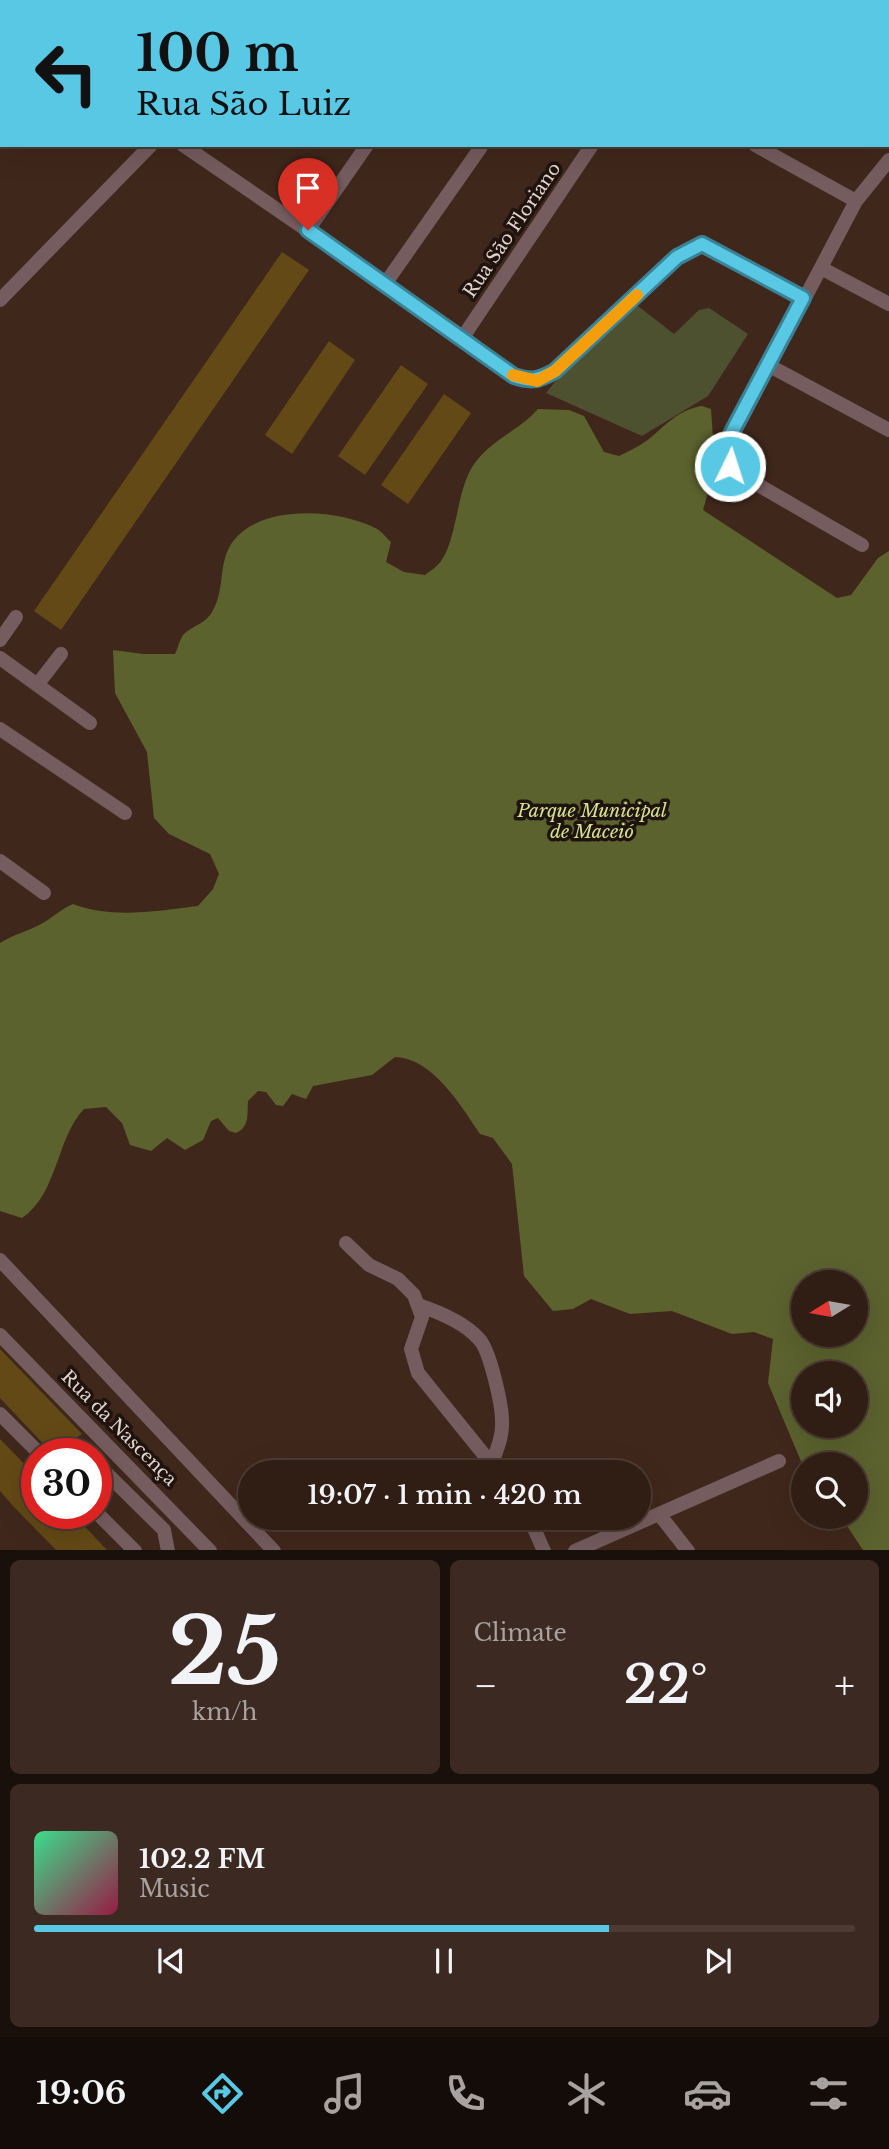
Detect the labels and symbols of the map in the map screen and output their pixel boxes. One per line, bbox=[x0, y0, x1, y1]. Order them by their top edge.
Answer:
pin bbox=[278, 158, 338, 230]
street label: Rua São Floriano bbox=[459, 158, 565, 302]
position arrow bbox=[693, 429, 767, 503]
park label: Parque Municipal de Maceió bbox=[516, 800, 667, 843]
north arrow bbox=[791, 1270, 868, 1348]
street label: Rua da Nascença bbox=[57, 1366, 181, 1490]
speed limit sign: 30 bbox=[21, 1438, 112, 1529]

